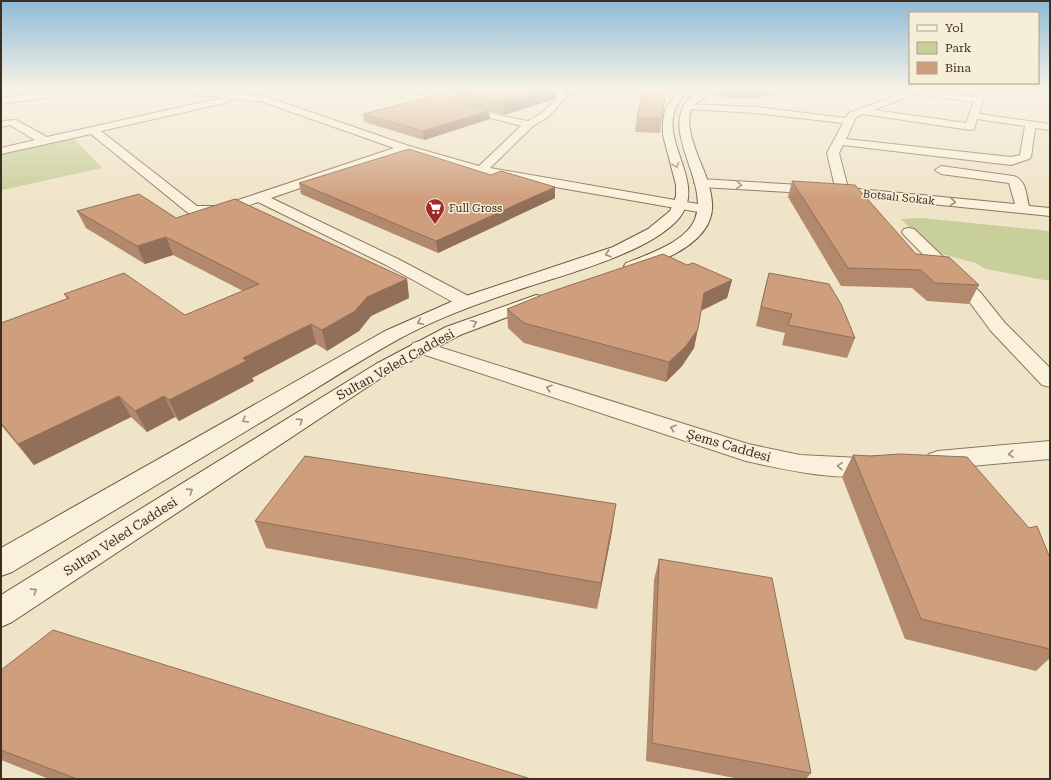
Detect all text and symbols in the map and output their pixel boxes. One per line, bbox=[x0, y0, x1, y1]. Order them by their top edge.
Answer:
legend bbox=[909, 12, 1039, 84]
text: Yol bbox=[945, 21, 964, 35]
text: Park bbox=[945, 41, 972, 55]
text: Bina bbox=[945, 61, 972, 75]
one-way arrow bbox=[671, 162, 679, 169]
one-way arrow bbox=[736, 181, 742, 189]
street label: Botsalı Sokak bbox=[862, 187, 936, 208]
supermarket icon: Full Gross bbox=[424, 197, 446, 225]
one-way arrow bbox=[950, 197, 956, 206]
place label: Full Gross bbox=[449, 202, 502, 215]
one-way arrow bbox=[604, 249, 611, 258]
one-way arrow bbox=[416, 317, 424, 325]
one-way arrow bbox=[470, 319, 477, 327]
street label: Sultan Veled Caddesi bbox=[334, 326, 457, 403]
one-way arrow bbox=[546, 385, 553, 393]
one-way arrow bbox=[242, 415, 249, 422]
one-way arrow bbox=[296, 418, 303, 425]
one-way arrow bbox=[670, 424, 677, 433]
street label: Şems Caddesi bbox=[685, 426, 773, 465]
one-way arrow bbox=[1008, 449, 1014, 458]
one-way arrow bbox=[837, 462, 843, 470]
one-way arrow bbox=[186, 489, 193, 496]
street label: Sultan Veled Caddesi bbox=[61, 494, 180, 579]
one-way arrow bbox=[30, 588, 37, 596]

